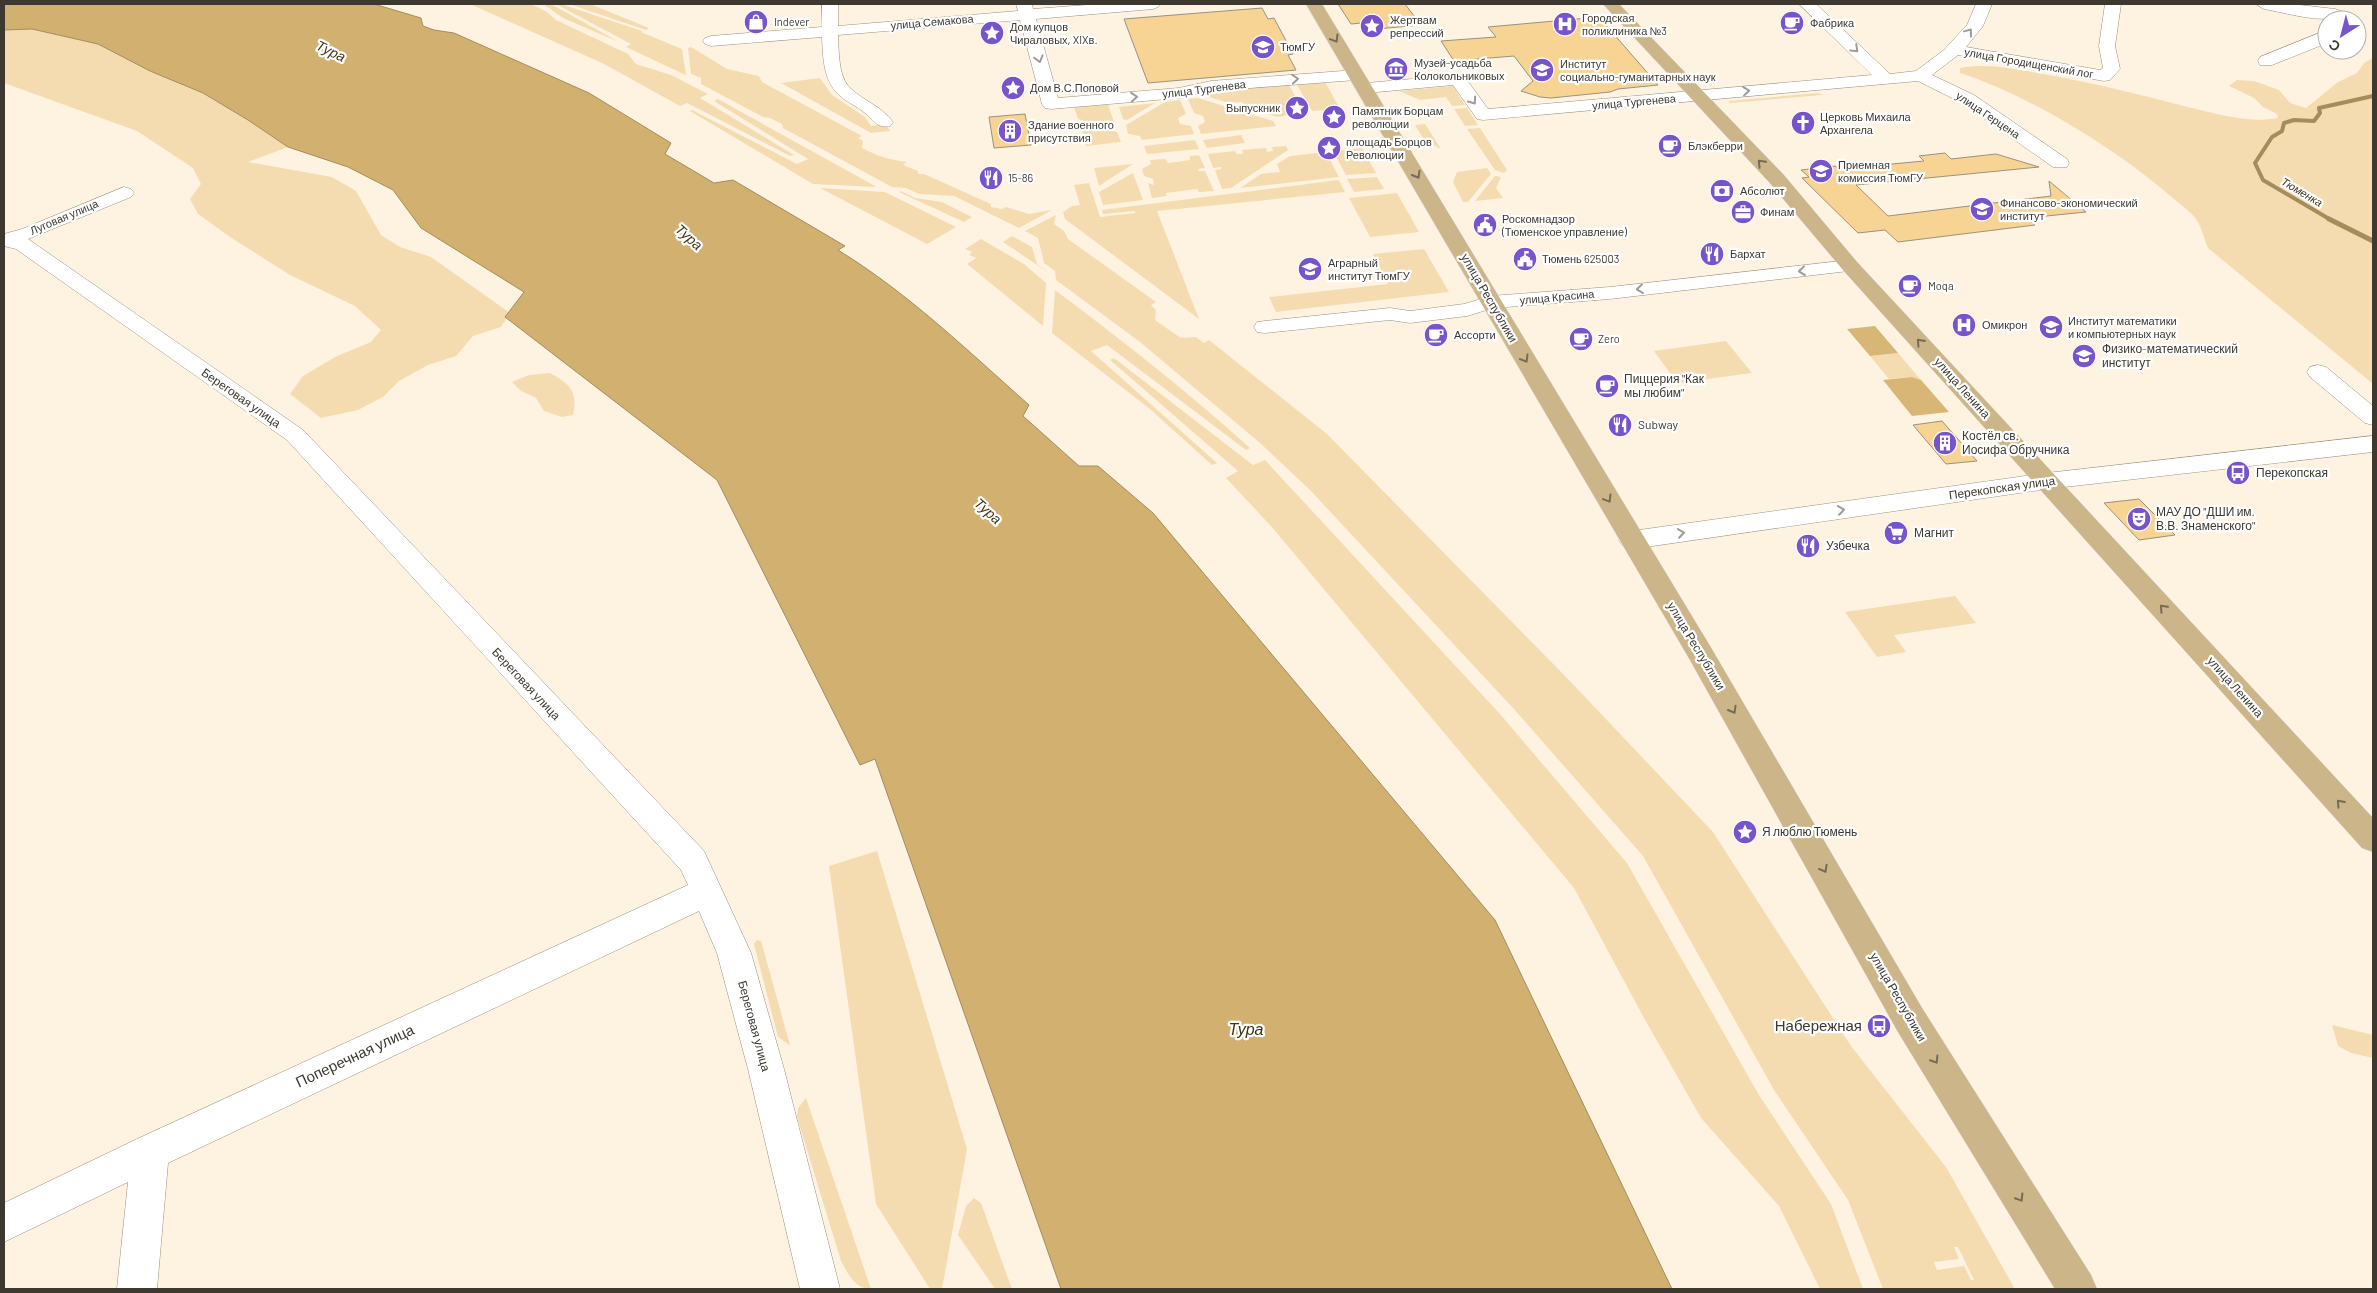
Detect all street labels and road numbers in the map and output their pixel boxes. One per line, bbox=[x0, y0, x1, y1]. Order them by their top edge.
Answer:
street label: улица Семакова bbox=[890, 11, 975, 32]
street label: улица Городищенский лог bbox=[1963, 45, 2095, 80]
street label: улица Тургенева bbox=[1161, 77, 1247, 100]
street label: улица Герцена bbox=[1954, 88, 2023, 141]
street label: улица Тургенева bbox=[1592, 91, 1677, 112]
street label: Луговая улица bbox=[28, 196, 101, 237]
street label: улица Республики bbox=[1458, 251, 1521, 345]
street label: улица Красина bbox=[1519, 287, 1596, 306]
street label: улица Ленина bbox=[1931, 354, 1994, 421]
street label: Береговая улица bbox=[199, 365, 284, 431]
street label: Перекопская улица bbox=[1948, 473, 2056, 502]
street label: улица Республики bbox=[1664, 599, 1729, 693]
street label: Береговая улица bbox=[489, 644, 564, 723]
street label: улица Ленина bbox=[2204, 653, 2267, 720]
street label: улица Республики bbox=[1867, 950, 1930, 1044]
street label: Береговая улица bbox=[735, 979, 774, 1073]
street label: Поперечная улица bbox=[293, 1019, 417, 1090]

